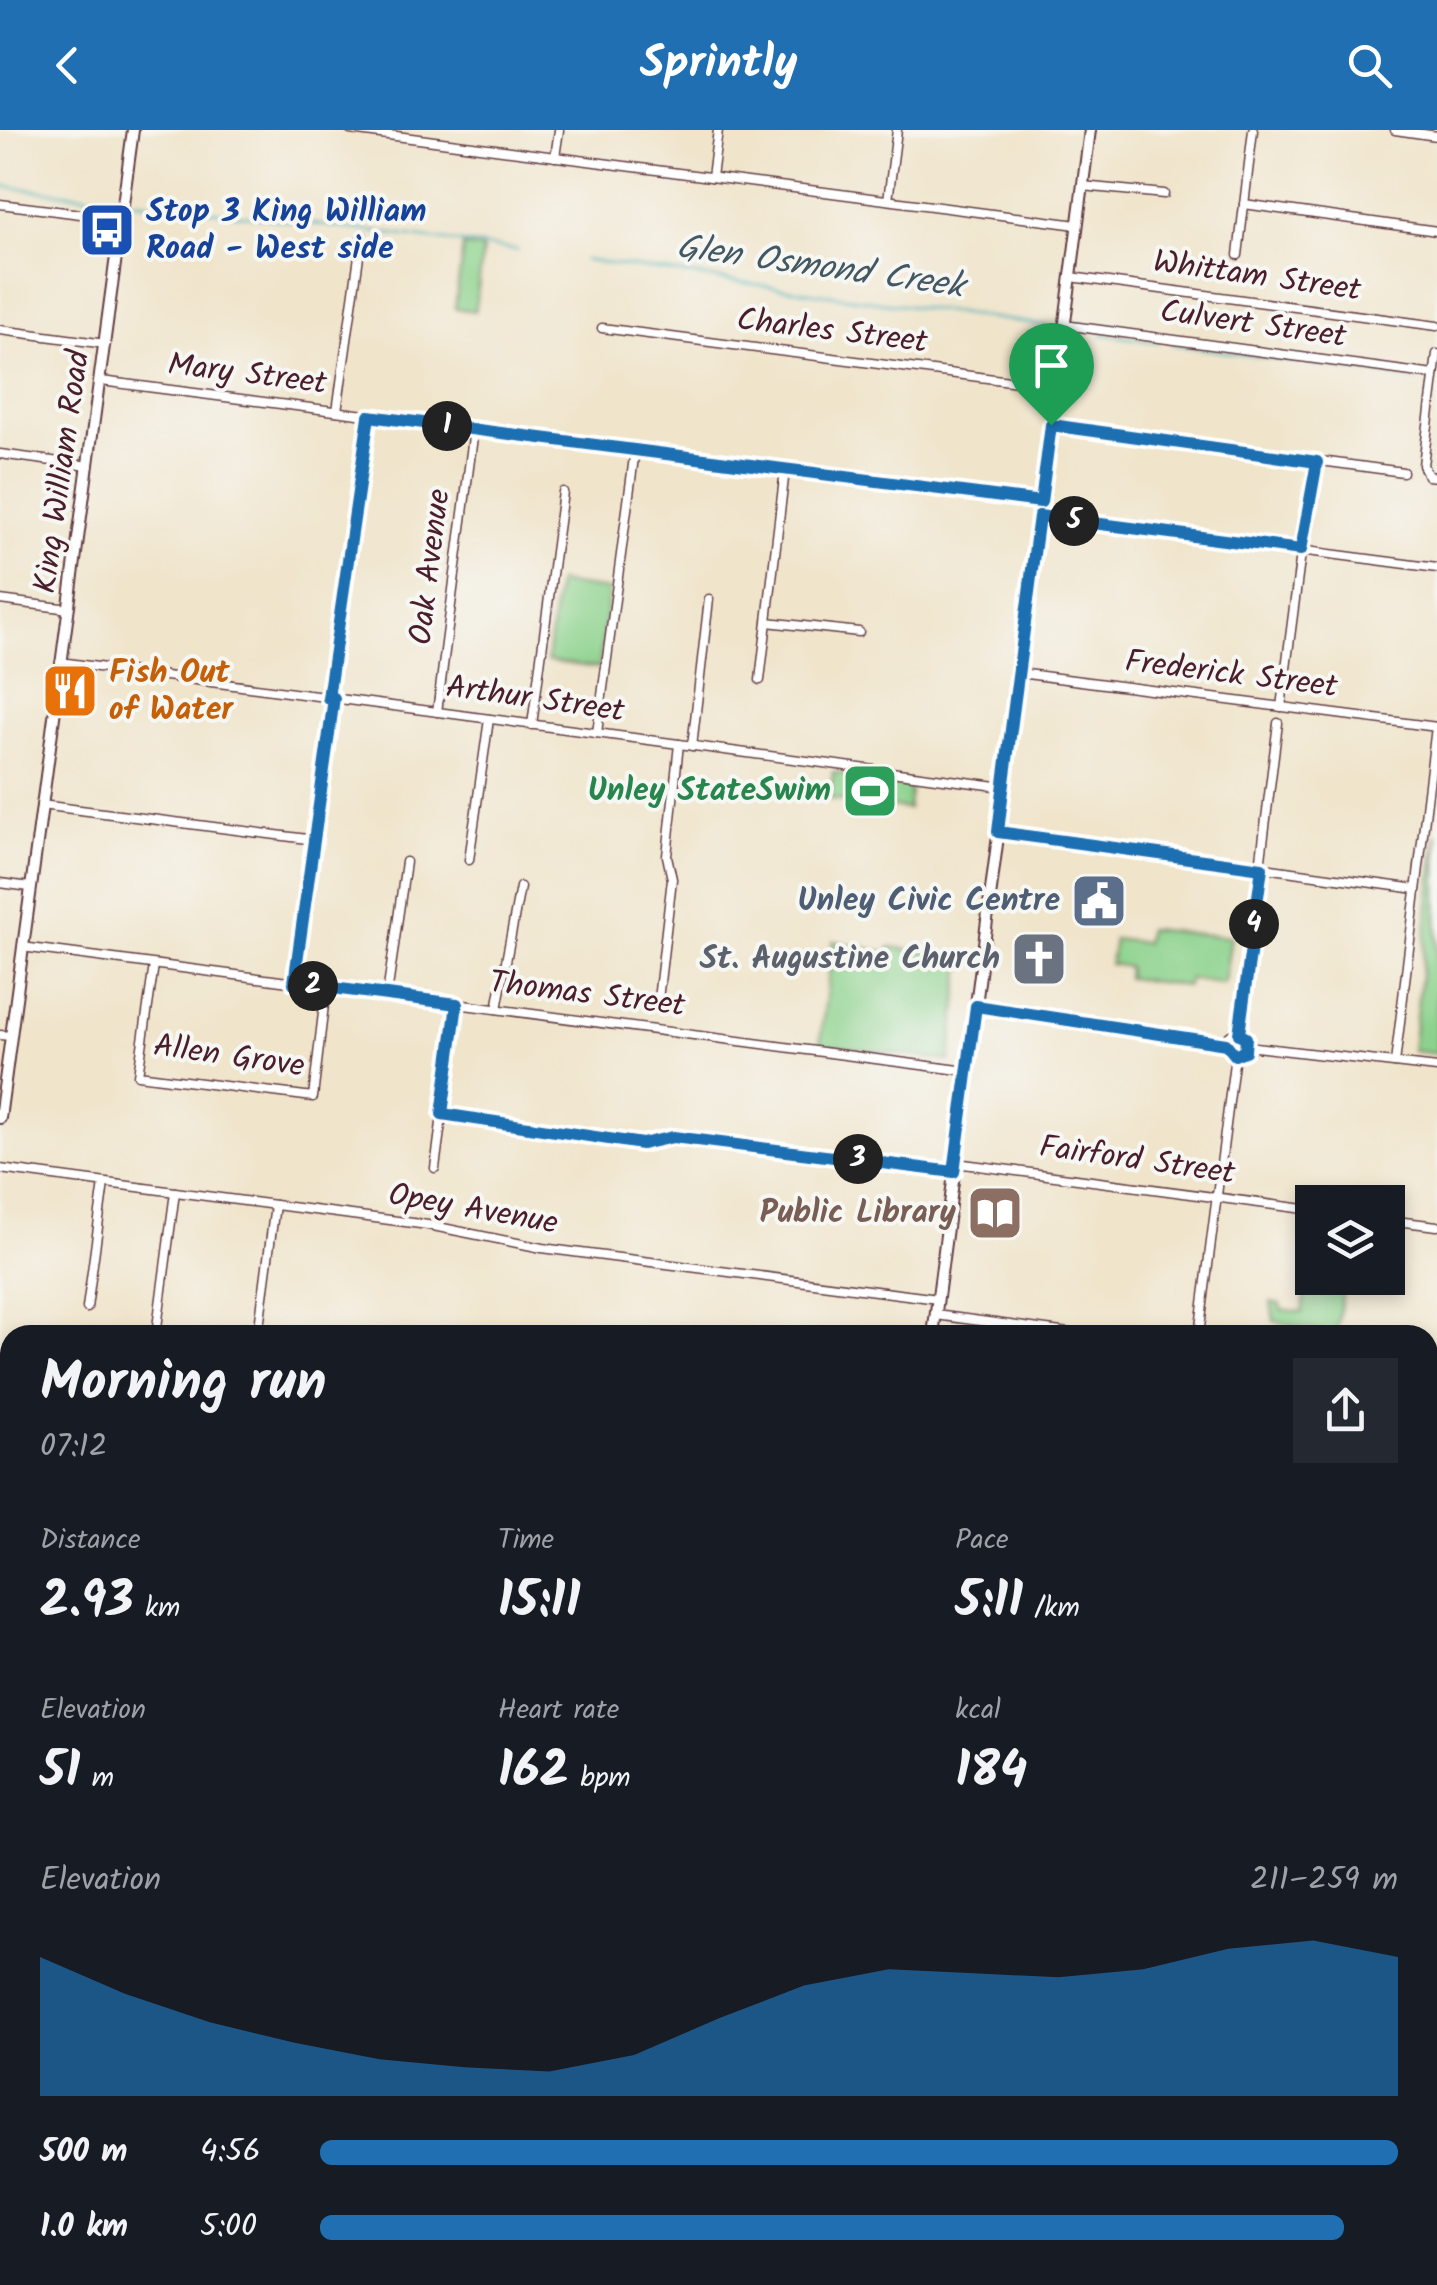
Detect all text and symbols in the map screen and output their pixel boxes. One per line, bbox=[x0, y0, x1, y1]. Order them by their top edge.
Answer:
text: Sprintly bbox=[640, 29, 797, 101]
icon: back bbox=[40, 38, 95, 93]
icon: search bbox=[1342, 38, 1397, 93]
place label: Stop 3 King William Road - West side bbox=[146, 187, 426, 275]
bus stop icon: Stop 3 King William Road - West side bbox=[77, 200, 137, 260]
water label: Glen Osmond Creek bbox=[673, 220, 972, 316]
street label: Whittam Street bbox=[1150, 237, 1365, 317]
street label: Culvert Street bbox=[1157, 287, 1350, 363]
street label: Charles Street bbox=[734, 295, 931, 369]
pin bbox=[1009, 323, 1094, 426]
icon: arrive bbox=[1024, 338, 1079, 393]
street label: Mary Street bbox=[165, 340, 330, 410]
street label: King William Road bbox=[21, 346, 105, 597]
pin: 1 bbox=[422, 401, 472, 451]
text: 1 bbox=[443, 403, 451, 448]
street label: Oak Avenue bbox=[396, 486, 466, 648]
pin: 5 bbox=[1049, 496, 1099, 546]
text: 5 bbox=[1067, 498, 1081, 543]
street label: Frederick Street bbox=[1122, 637, 1341, 713]
place label: Fish Out of Water bbox=[109, 648, 234, 736]
restaurant icon: Fish Out of Water bbox=[40, 661, 100, 721]
street label: Arthur Street bbox=[443, 662, 628, 738]
sports icon: Unley StateSwim bbox=[840, 761, 900, 821]
place label: Unley StateSwim bbox=[588, 766, 831, 817]
public building icon: Unley Civic Centre bbox=[1069, 871, 1129, 931]
place label: Unley Civic Centre bbox=[798, 876, 1060, 927]
pin: 4 bbox=[1229, 899, 1279, 949]
text: 4 bbox=[1246, 901, 1262, 946]
church icon: St. Augustine Church bbox=[1009, 929, 1069, 989]
place label: St. Augustine Church bbox=[699, 934, 1000, 985]
street label: Thomas Street bbox=[486, 958, 688, 1032]
pin: 2 bbox=[288, 961, 338, 1011]
text: 2 bbox=[305, 963, 321, 1008]
street label: Allen Grove bbox=[150, 1021, 308, 1093]
street label: Fairford Street bbox=[1036, 1122, 1239, 1200]
pin: 3 bbox=[833, 1134, 883, 1184]
text: 3 bbox=[850, 1136, 866, 1181]
street label: Opey Avenue bbox=[384, 1170, 562, 1250]
library icon: Public Library bbox=[965, 1183, 1025, 1243]
map controls bbox=[1295, 1185, 1405, 1295]
button: layers bbox=[1295, 1185, 1405, 1295]
place label: Public Library bbox=[760, 1188, 956, 1239]
text: Morning run bbox=[40, 1341, 327, 1428]
button: share bbox=[1293, 1358, 1398, 1463]
text: 07:12 bbox=[40, 1422, 107, 1473]
text: Distance bbox=[40, 1518, 141, 1563]
text: Time bbox=[498, 1518, 554, 1563]
text: Pace bbox=[955, 1518, 1009, 1563]
text: 2.93 bbox=[40, 1563, 134, 1643]
text: 15:11 bbox=[498, 1563, 581, 1643]
text: 5:11 bbox=[955, 1563, 1023, 1643]
text: km bbox=[134, 1586, 180, 1631]
text: /km bbox=[1023, 1586, 1080, 1631]
text: Elevation bbox=[40, 1688, 146, 1733]
text: Heart rate bbox=[498, 1688, 619, 1733]
text: kcal bbox=[955, 1688, 1001, 1733]
text: 51 bbox=[40, 1733, 80, 1813]
text: 162 bbox=[498, 1733, 569, 1813]
text: 184 bbox=[955, 1733, 1027, 1813]
text: m bbox=[80, 1756, 114, 1801]
text: bpm bbox=[569, 1756, 631, 1801]
text: Elevation bbox=[40, 1855, 161, 1906]
text: 211–259 m bbox=[1250, 1855, 1398, 1906]
text: 500 m bbox=[40, 2127, 128, 2178]
text: 4:56 bbox=[200, 2127, 260, 2178]
text: 1.0 km bbox=[40, 2202, 128, 2253]
text: 5:00 bbox=[200, 2202, 257, 2253]

